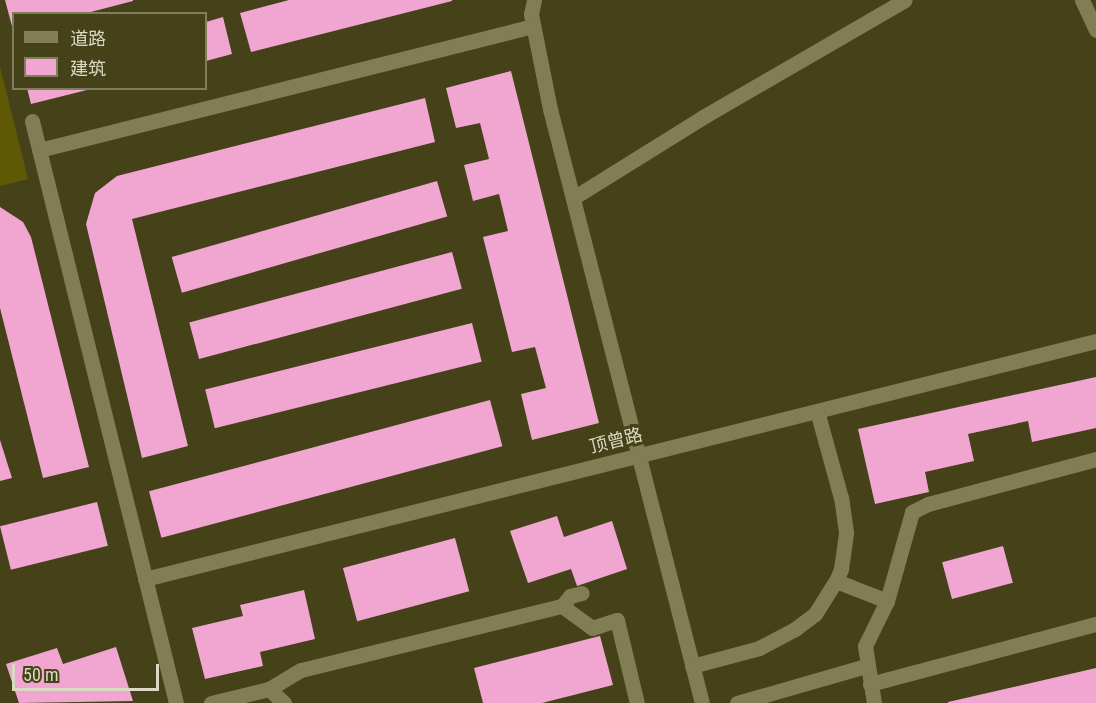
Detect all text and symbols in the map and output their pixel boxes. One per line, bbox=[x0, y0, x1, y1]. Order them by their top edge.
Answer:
legend bbox=[12, 12, 207, 90]
text: 道路 bbox=[70, 28, 106, 49]
text: 建筑 bbox=[70, 58, 106, 79]
street label: 顶曾路 bbox=[587, 424, 645, 458]
scale bar bbox=[15, 652, 162, 690]
text: 50 m bbox=[23, 664, 58, 685]

